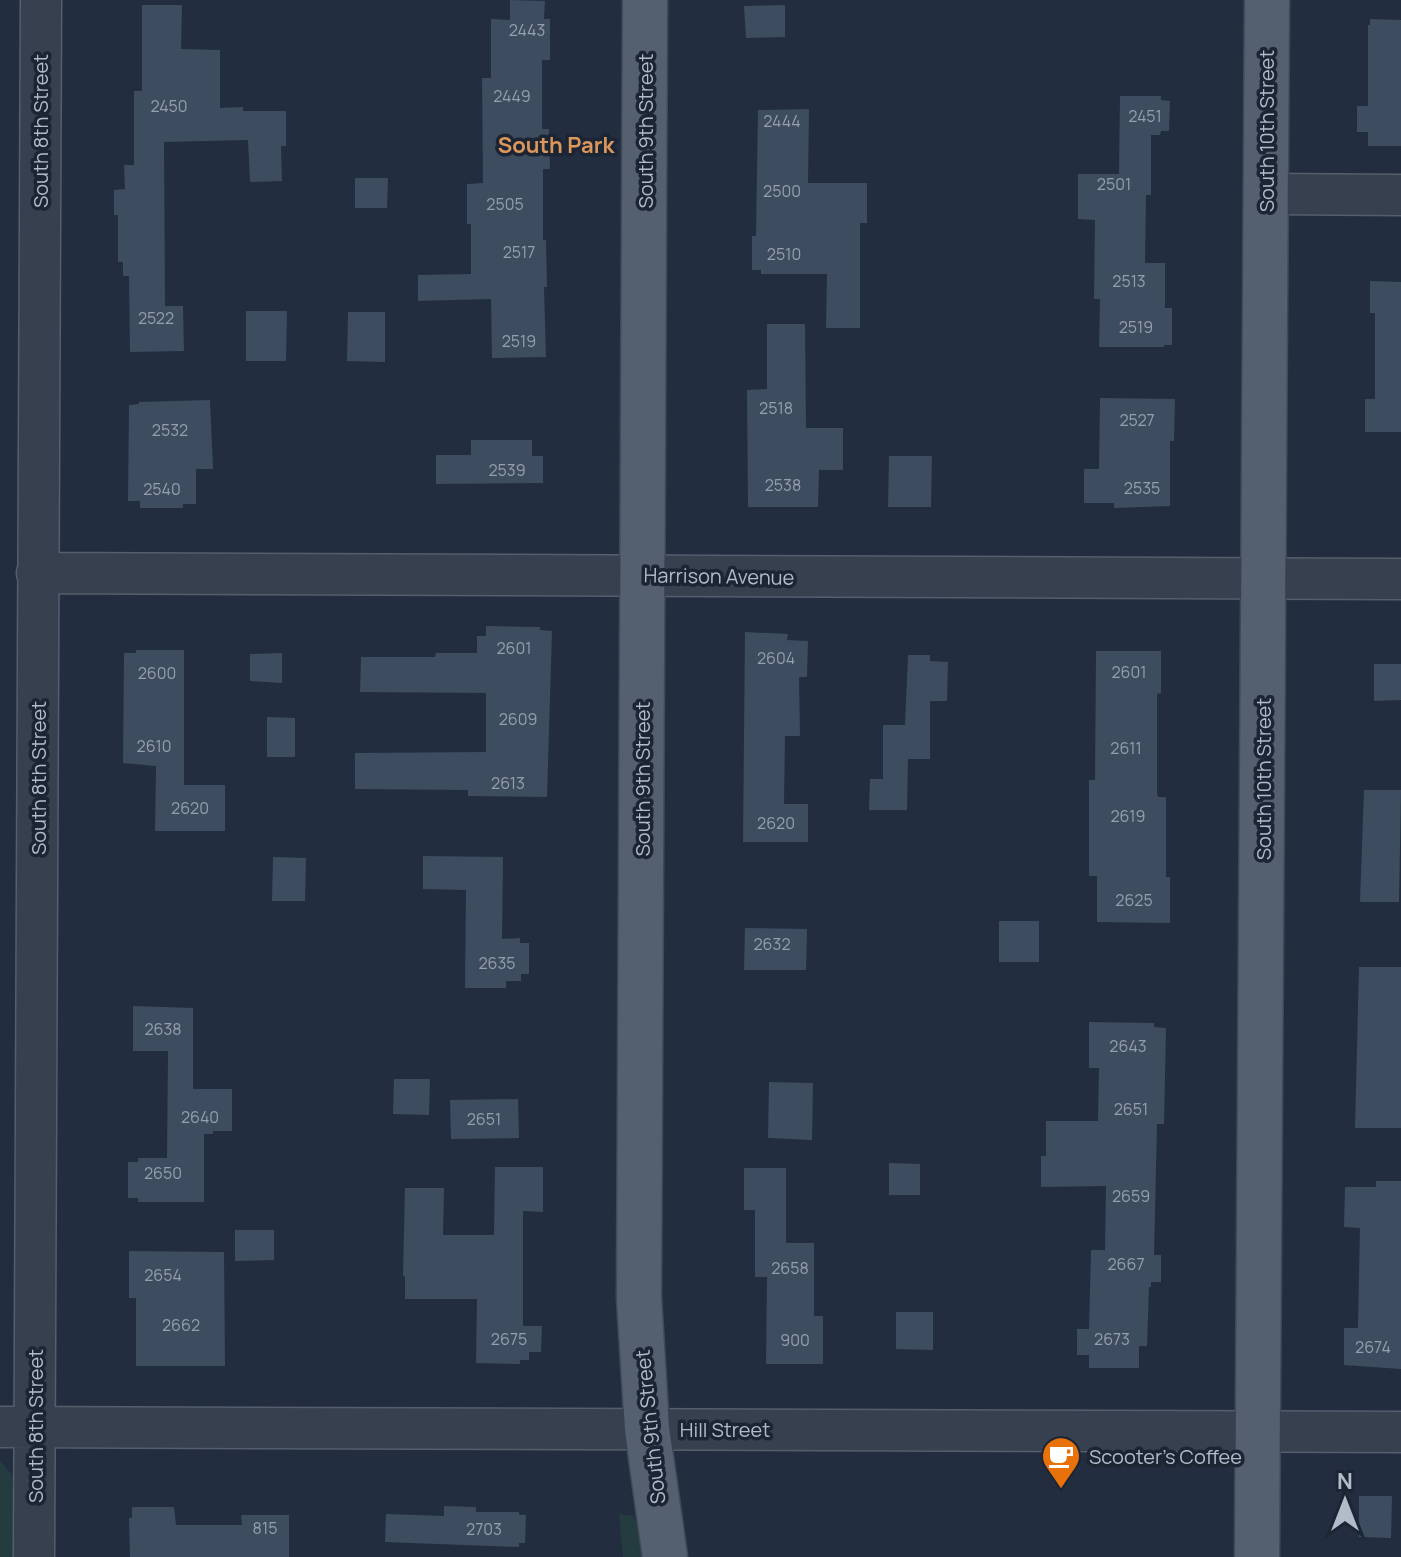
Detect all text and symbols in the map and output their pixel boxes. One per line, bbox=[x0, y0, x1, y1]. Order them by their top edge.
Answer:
house number: 2443 bbox=[509, 19, 545, 41]
street label: South 10th Street bbox=[1253, 50, 1280, 212]
street label: South 8th Street bbox=[27, 54, 54, 208]
street label: South 9th Street bbox=[632, 54, 659, 208]
house number: 2449 bbox=[493, 85, 531, 107]
house number: 2450 bbox=[150, 95, 188, 117]
house number: 2451 bbox=[1128, 105, 1162, 127]
house number: 2444 bbox=[763, 110, 801, 132]
district label: South Park bbox=[498, 130, 615, 160]
house number: 2501 bbox=[1097, 173, 1131, 195]
house number: 2500 bbox=[763, 180, 801, 202]
house number: 2505 bbox=[486, 193, 524, 215]
house number: 2517 bbox=[503, 241, 535, 263]
house number: 2510 bbox=[767, 243, 801, 265]
house number: 2513 bbox=[1112, 270, 1146, 292]
house number: 2522 bbox=[138, 307, 174, 329]
house number: 2519 bbox=[1119, 316, 1153, 338]
house number: 2519 bbox=[502, 330, 536, 352]
house number: 2518 bbox=[759, 397, 793, 419]
house number: 2527 bbox=[1119, 409, 1155, 431]
house number: 2532 bbox=[152, 419, 188, 441]
house number: 2539 bbox=[488, 459, 526, 481]
house number: 2538 bbox=[765, 474, 801, 496]
house number: 2535 bbox=[1124, 477, 1160, 499]
house number: 2540 bbox=[143, 478, 181, 500]
street label: Harrison Avenue bbox=[643, 561, 795, 591]
house number: 2601 bbox=[496, 637, 532, 659]
house number: 2604 bbox=[757, 647, 795, 669]
house number: 2601 bbox=[1111, 661, 1147, 683]
house number: 2600 bbox=[138, 662, 176, 684]
street label: South 10th Street bbox=[1250, 698, 1277, 860]
street label: South 8th Street bbox=[25, 701, 52, 855]
street label: South 9th Street bbox=[629, 702, 656, 856]
house number: 2609 bbox=[499, 708, 537, 730]
house number: 2610 bbox=[137, 735, 171, 757]
house number: 2611 bbox=[1110, 737, 1142, 759]
house number: 2613 bbox=[491, 772, 525, 794]
house number: 2620 bbox=[171, 797, 209, 819]
house number: 2619 bbox=[1111, 805, 1145, 827]
house number: 2620 bbox=[757, 812, 795, 834]
house number: 2625 bbox=[1115, 889, 1153, 911]
house number: 2632 bbox=[753, 933, 791, 955]
house number: 2635 bbox=[478, 952, 516, 974]
house number: 2638 bbox=[144, 1018, 182, 1040]
house number: 2643 bbox=[1109, 1035, 1147, 1057]
house number: 2651 bbox=[1114, 1098, 1148, 1120]
house number: 2640 bbox=[181, 1106, 219, 1128]
house number: 2651 bbox=[467, 1108, 501, 1130]
house number: 2650 bbox=[144, 1162, 182, 1184]
house number: 2659 bbox=[1112, 1185, 1150, 1207]
house number: 2667 bbox=[1107, 1253, 1145, 1275]
house number: 2658 bbox=[771, 1257, 809, 1279]
house number: 2654 bbox=[144, 1264, 182, 1286]
house number: 2662 bbox=[162, 1314, 200, 1336]
house number: 2675 bbox=[491, 1328, 527, 1350]
house number: 2673 bbox=[1094, 1328, 1130, 1350]
house number: 900 bbox=[780, 1329, 810, 1351]
house number: 2674 bbox=[1355, 1336, 1391, 1358]
street label: South 8th Street bbox=[22, 1349, 49, 1503]
street label: South 9th Street bbox=[628, 1349, 672, 1505]
street label: Hill Street bbox=[680, 1416, 770, 1443]
cafe icon: Scooter's Coffee bbox=[1040, 1435, 1082, 1490]
place label: Scooter's Coffee bbox=[1089, 1443, 1242, 1470]
north arrow bbox=[1305, 1461, 1385, 1541]
text: N bbox=[1337, 1466, 1353, 1496]
house number: 815 bbox=[253, 1517, 277, 1539]
house number: 2703 bbox=[466, 1518, 502, 1540]

